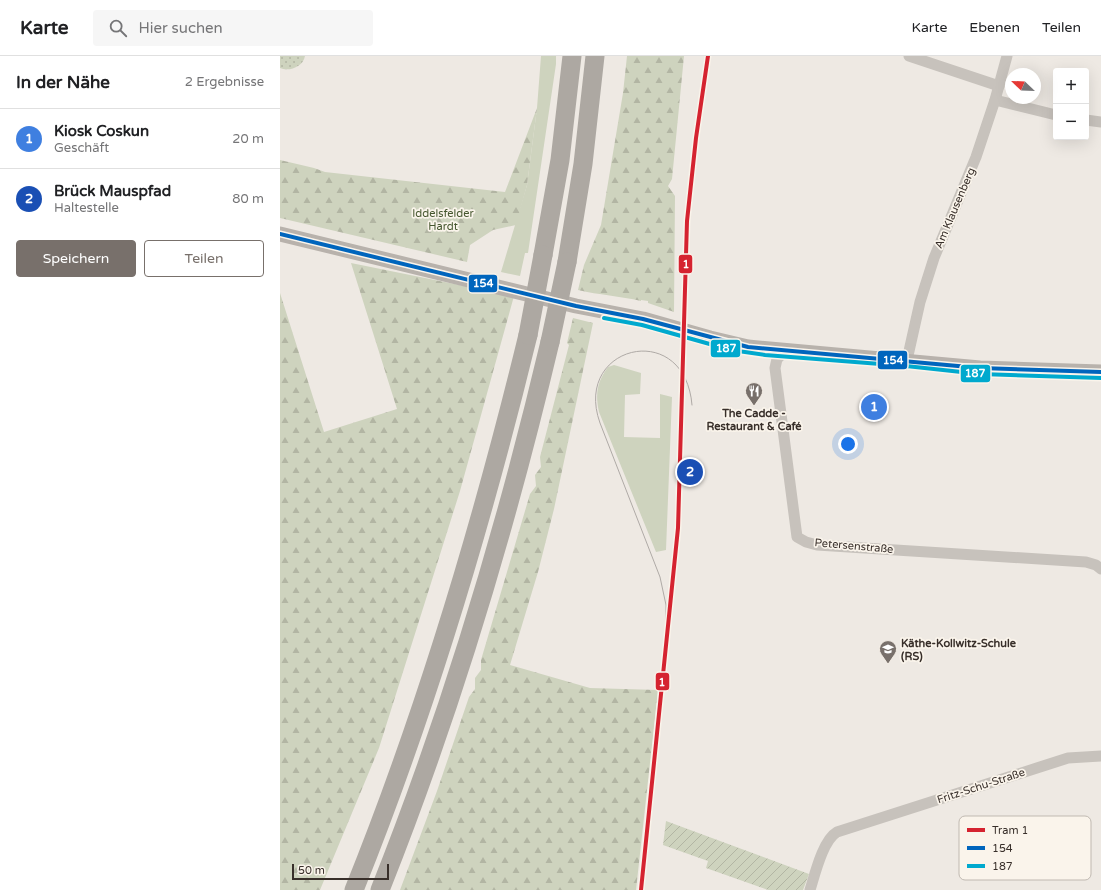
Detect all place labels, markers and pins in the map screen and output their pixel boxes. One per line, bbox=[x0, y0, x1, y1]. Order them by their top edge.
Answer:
restaurant icon: The Cadde - Restaurant & Café bbox=[744, 381, 764, 406]
pin: 1 bbox=[861, 392, 887, 422]
place label: The Cadde - Restaurant & Café bbox=[706, 407, 802, 433]
pin: 2 bbox=[677, 457, 703, 487]
place label: Käthe-Kollwitz-Schule (RS) bbox=[901, 637, 1017, 663]
school or university icon: Käthe-Kollwitz-Schule (RS) bbox=[878, 639, 898, 664]

